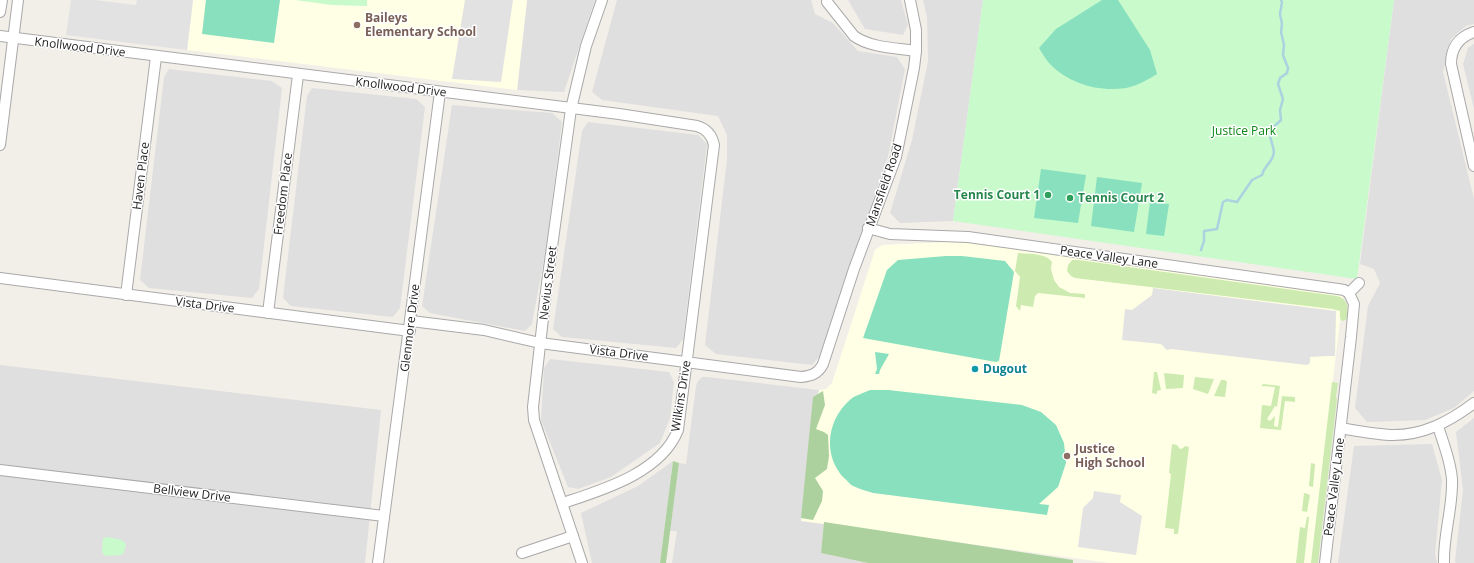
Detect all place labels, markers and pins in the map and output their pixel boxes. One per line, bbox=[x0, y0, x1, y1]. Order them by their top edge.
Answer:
place label: Baileys Elementary School bbox=[365, 9, 476, 40]
marker: Baileys Elementary School bbox=[352, 20, 362, 30]
place label: Tennis Court 1 bbox=[954, 186, 1040, 203]
place label: Tennis Court 2 bbox=[1078, 189, 1164, 206]
marker: Tennis Court 1 bbox=[1043, 190, 1053, 200]
marker: Tennis Court 2 bbox=[1065, 193, 1075, 203]
place label: Dugout bbox=[983, 360, 1027, 377]
marker: Dugout bbox=[970, 364, 980, 374]
place label: Justice High School bbox=[1074, 440, 1145, 471]
marker: Justice High School bbox=[1062, 451, 1072, 461]

